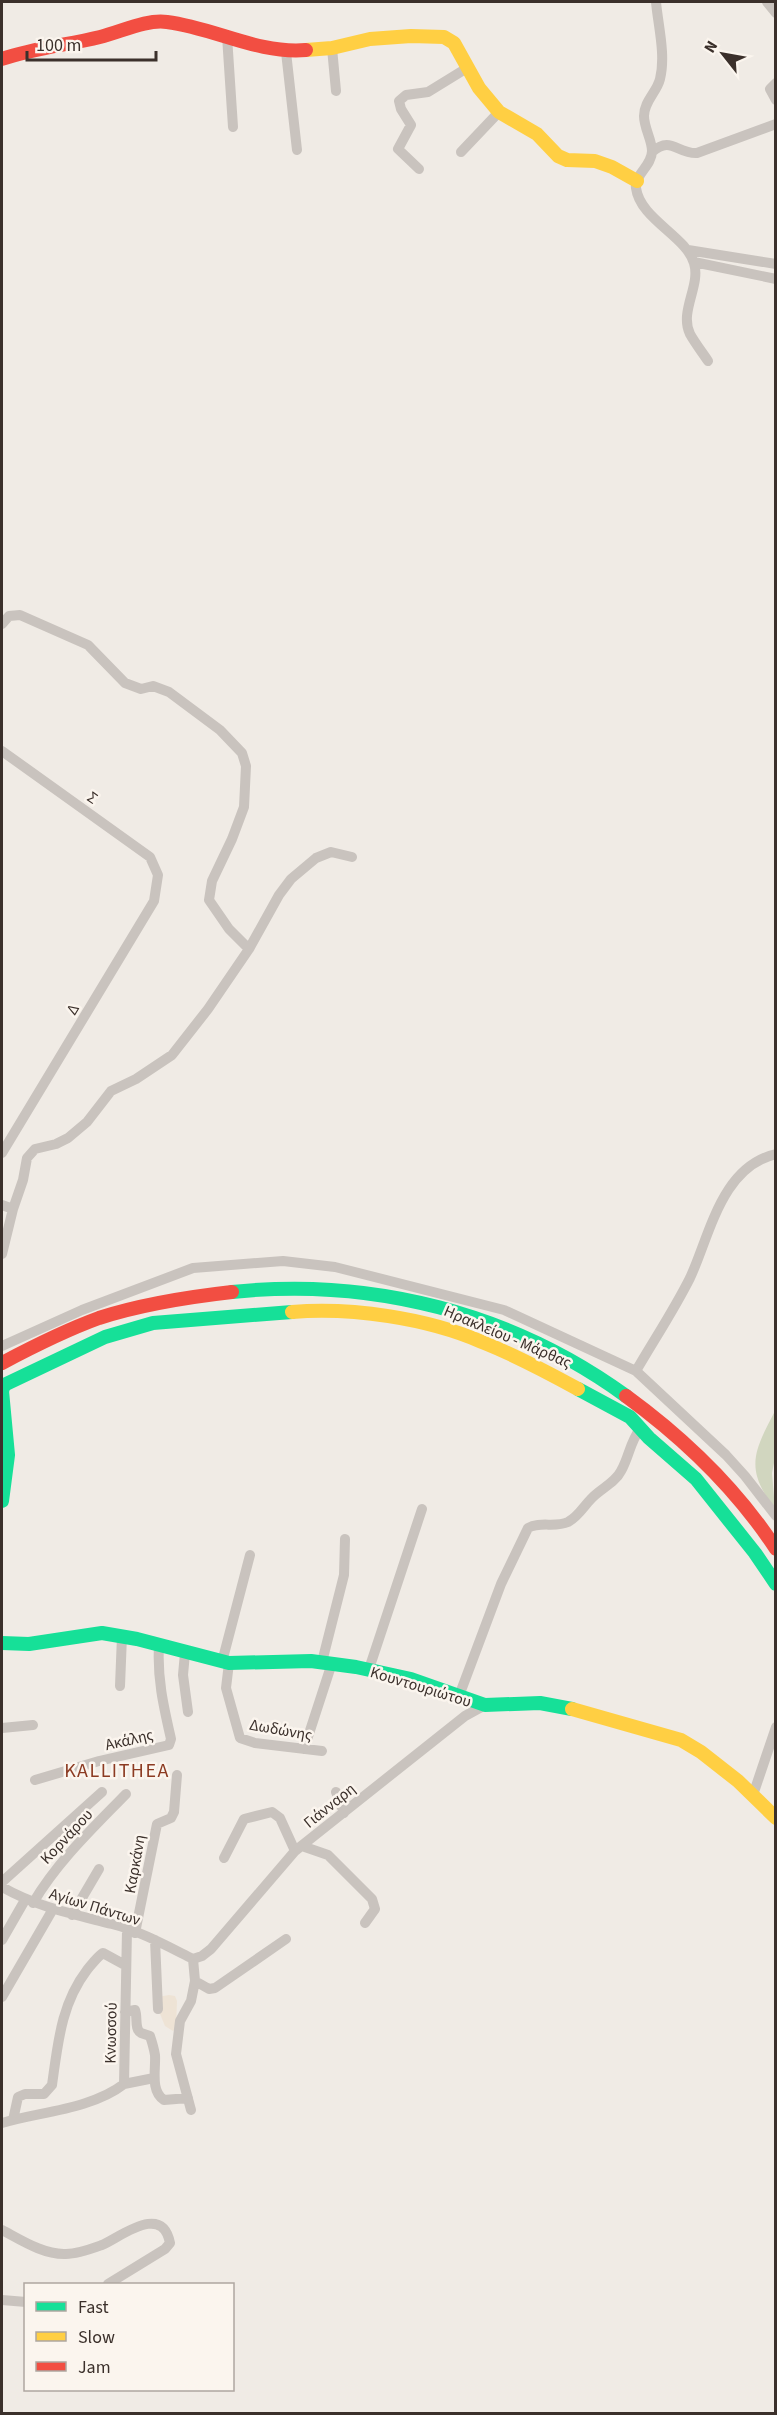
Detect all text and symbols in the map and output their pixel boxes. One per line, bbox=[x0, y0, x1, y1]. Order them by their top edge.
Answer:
scale bar bbox=[27, 24, 156, 62]
north arrow bbox=[693, 24, 753, 84]
text: 100 m bbox=[36, 33, 81, 58]
text: N bbox=[699, 37, 723, 57]
street label: Σ bbox=[83, 786, 103, 810]
street label: Δ bbox=[61, 1000, 85, 1019]
street label: Ηρακλείου - Μάρθας bbox=[441, 1300, 575, 1374]
street label: Κουντουριώτου bbox=[367, 1661, 474, 1713]
street label: Δωδώνης bbox=[248, 1714, 314, 1746]
street label: Ακάλης bbox=[103, 1724, 156, 1756]
district label: KALLITHEA bbox=[64, 1757, 170, 1785]
street label: Γιάνναρη bbox=[299, 1778, 360, 1834]
street label: Κορνάρου bbox=[35, 1804, 98, 1869]
street label: Καρκάνη bbox=[119, 1833, 151, 1895]
street label: Αγίων Πάντων bbox=[46, 1883, 143, 1931]
street label: Κνωσσού bbox=[99, 2002, 123, 2064]
legend bbox=[24, 2283, 234, 2391]
text: Fast bbox=[78, 2295, 109, 2320]
text: Slow bbox=[78, 2325, 115, 2350]
text: Jam bbox=[78, 2355, 111, 2380]

